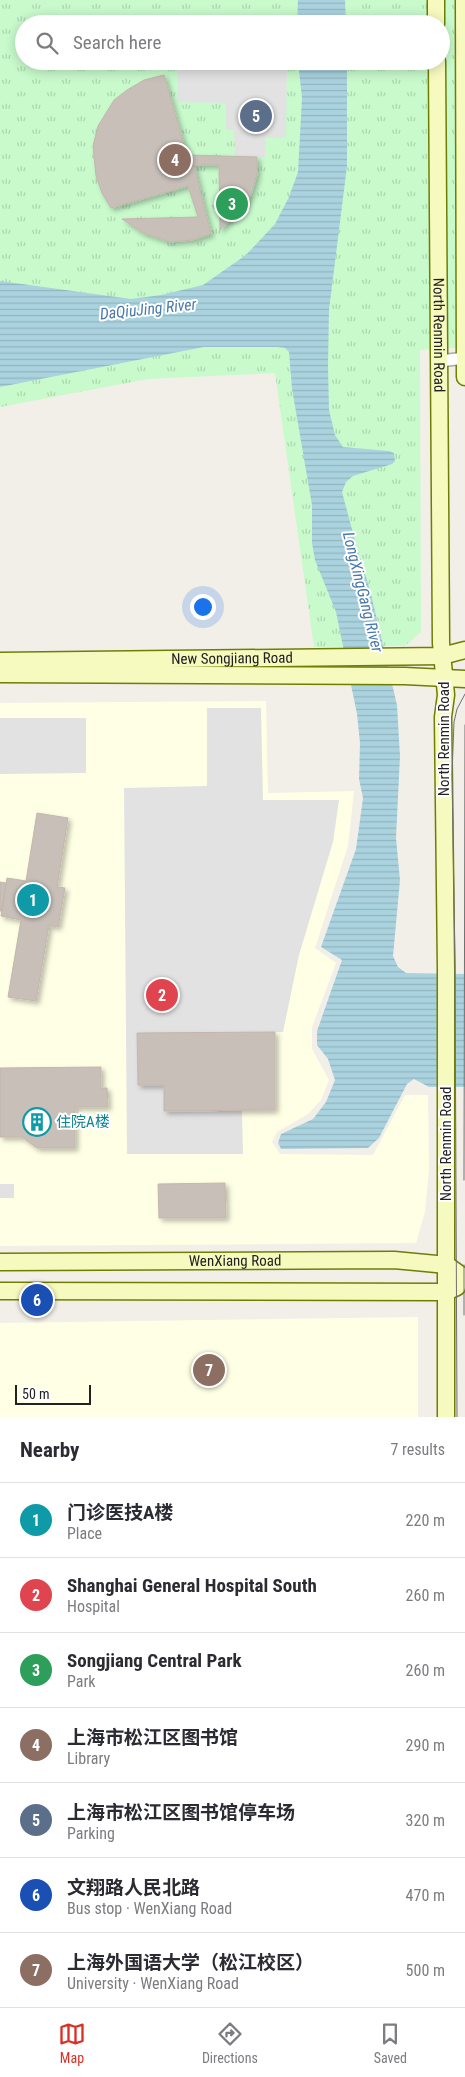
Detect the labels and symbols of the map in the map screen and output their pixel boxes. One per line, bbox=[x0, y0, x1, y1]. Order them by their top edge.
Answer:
pin: 5 bbox=[240, 97, 272, 135]
pin: 4 bbox=[159, 141, 191, 179]
pin: 3 bbox=[216, 185, 248, 223]
street label: North Renmin Road bbox=[429, 278, 448, 392]
water label: DaQiuJing River bbox=[99, 294, 198, 324]
water label: LongXingGang River bbox=[339, 530, 387, 655]
your location bbox=[190, 594, 216, 620]
street label: New Songjiang Road bbox=[171, 649, 293, 668]
street label: North Renmin Road bbox=[435, 682, 453, 796]
pin: 1 bbox=[17, 881, 49, 919]
pin: 2 bbox=[146, 976, 178, 1014]
street label: North Renmin Road bbox=[437, 1087, 455, 1201]
building icon: 住院A楼 bbox=[22, 1107, 52, 1137]
place label: 住院A楼 bbox=[56, 1113, 110, 1131]
street label: WenXiang Road bbox=[189, 1252, 281, 1270]
pin: 6 bbox=[21, 1281, 53, 1319]
pin: 7 bbox=[193, 1351, 225, 1389]
scale bar bbox=[15, 1382, 91, 1405]

